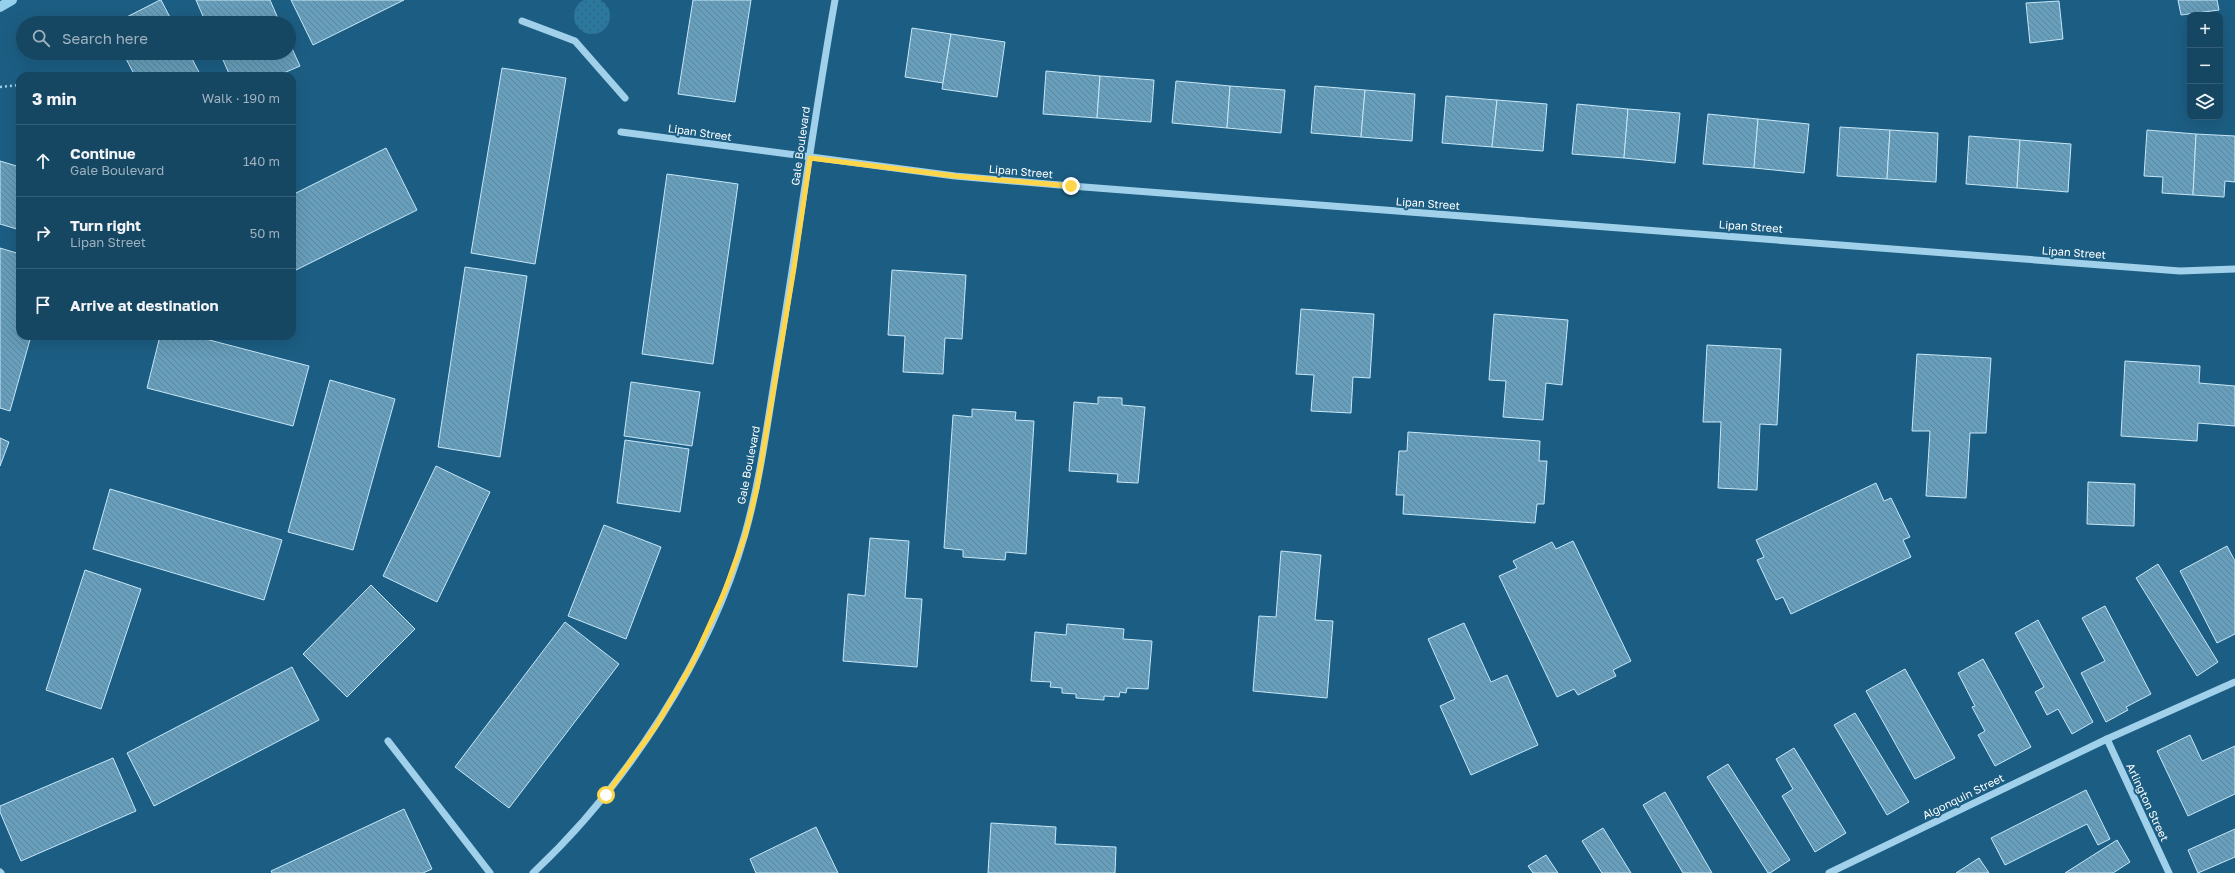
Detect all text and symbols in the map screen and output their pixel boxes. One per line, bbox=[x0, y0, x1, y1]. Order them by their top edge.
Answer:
map controls bbox=[2187, 12, 2223, 120]
button: + bbox=[2187, 12, 2223, 48]
search box bbox=[16, 16, 296, 60]
icon: search bbox=[30, 27, 52, 49]
text: Search here bbox=[62, 29, 148, 47]
button: − bbox=[2187, 48, 2223, 84]
button: layers bbox=[2187, 84, 2223, 120]
text: 3 min bbox=[32, 88, 76, 109]
text: Walk · 190 m bbox=[202, 90, 280, 106]
street label: Gale Boulevard bbox=[788, 106, 812, 186]
street label: Lipan Street bbox=[667, 121, 733, 143]
text: Continue bbox=[70, 144, 136, 162]
icon: ahead bbox=[32, 150, 54, 172]
text: 140 m bbox=[243, 153, 280, 169]
text: Gale Boulevard bbox=[70, 162, 164, 178]
street label: Lipan Street bbox=[988, 162, 1054, 180]
route end bbox=[1062, 177, 1080, 195]
street label: Lipan Street bbox=[1395, 194, 1461, 212]
text: Turn right bbox=[70, 216, 141, 234]
street label: Lipan Street bbox=[1718, 217, 1784, 235]
icon: right bbox=[32, 222, 54, 244]
text: 50 m bbox=[250, 225, 280, 241]
text: Lipan Street bbox=[70, 234, 146, 250]
street label: Lipan Street bbox=[2041, 243, 2107, 261]
icon: arrive bbox=[32, 294, 54, 316]
text: Arrive at destination bbox=[70, 296, 219, 314]
street label: Gale Boulevard bbox=[734, 425, 762, 505]
street label: Arlington Street bbox=[2124, 761, 2172, 843]
street label: Algonquin Street bbox=[1920, 771, 2006, 821]
route start bbox=[597, 786, 615, 804]

